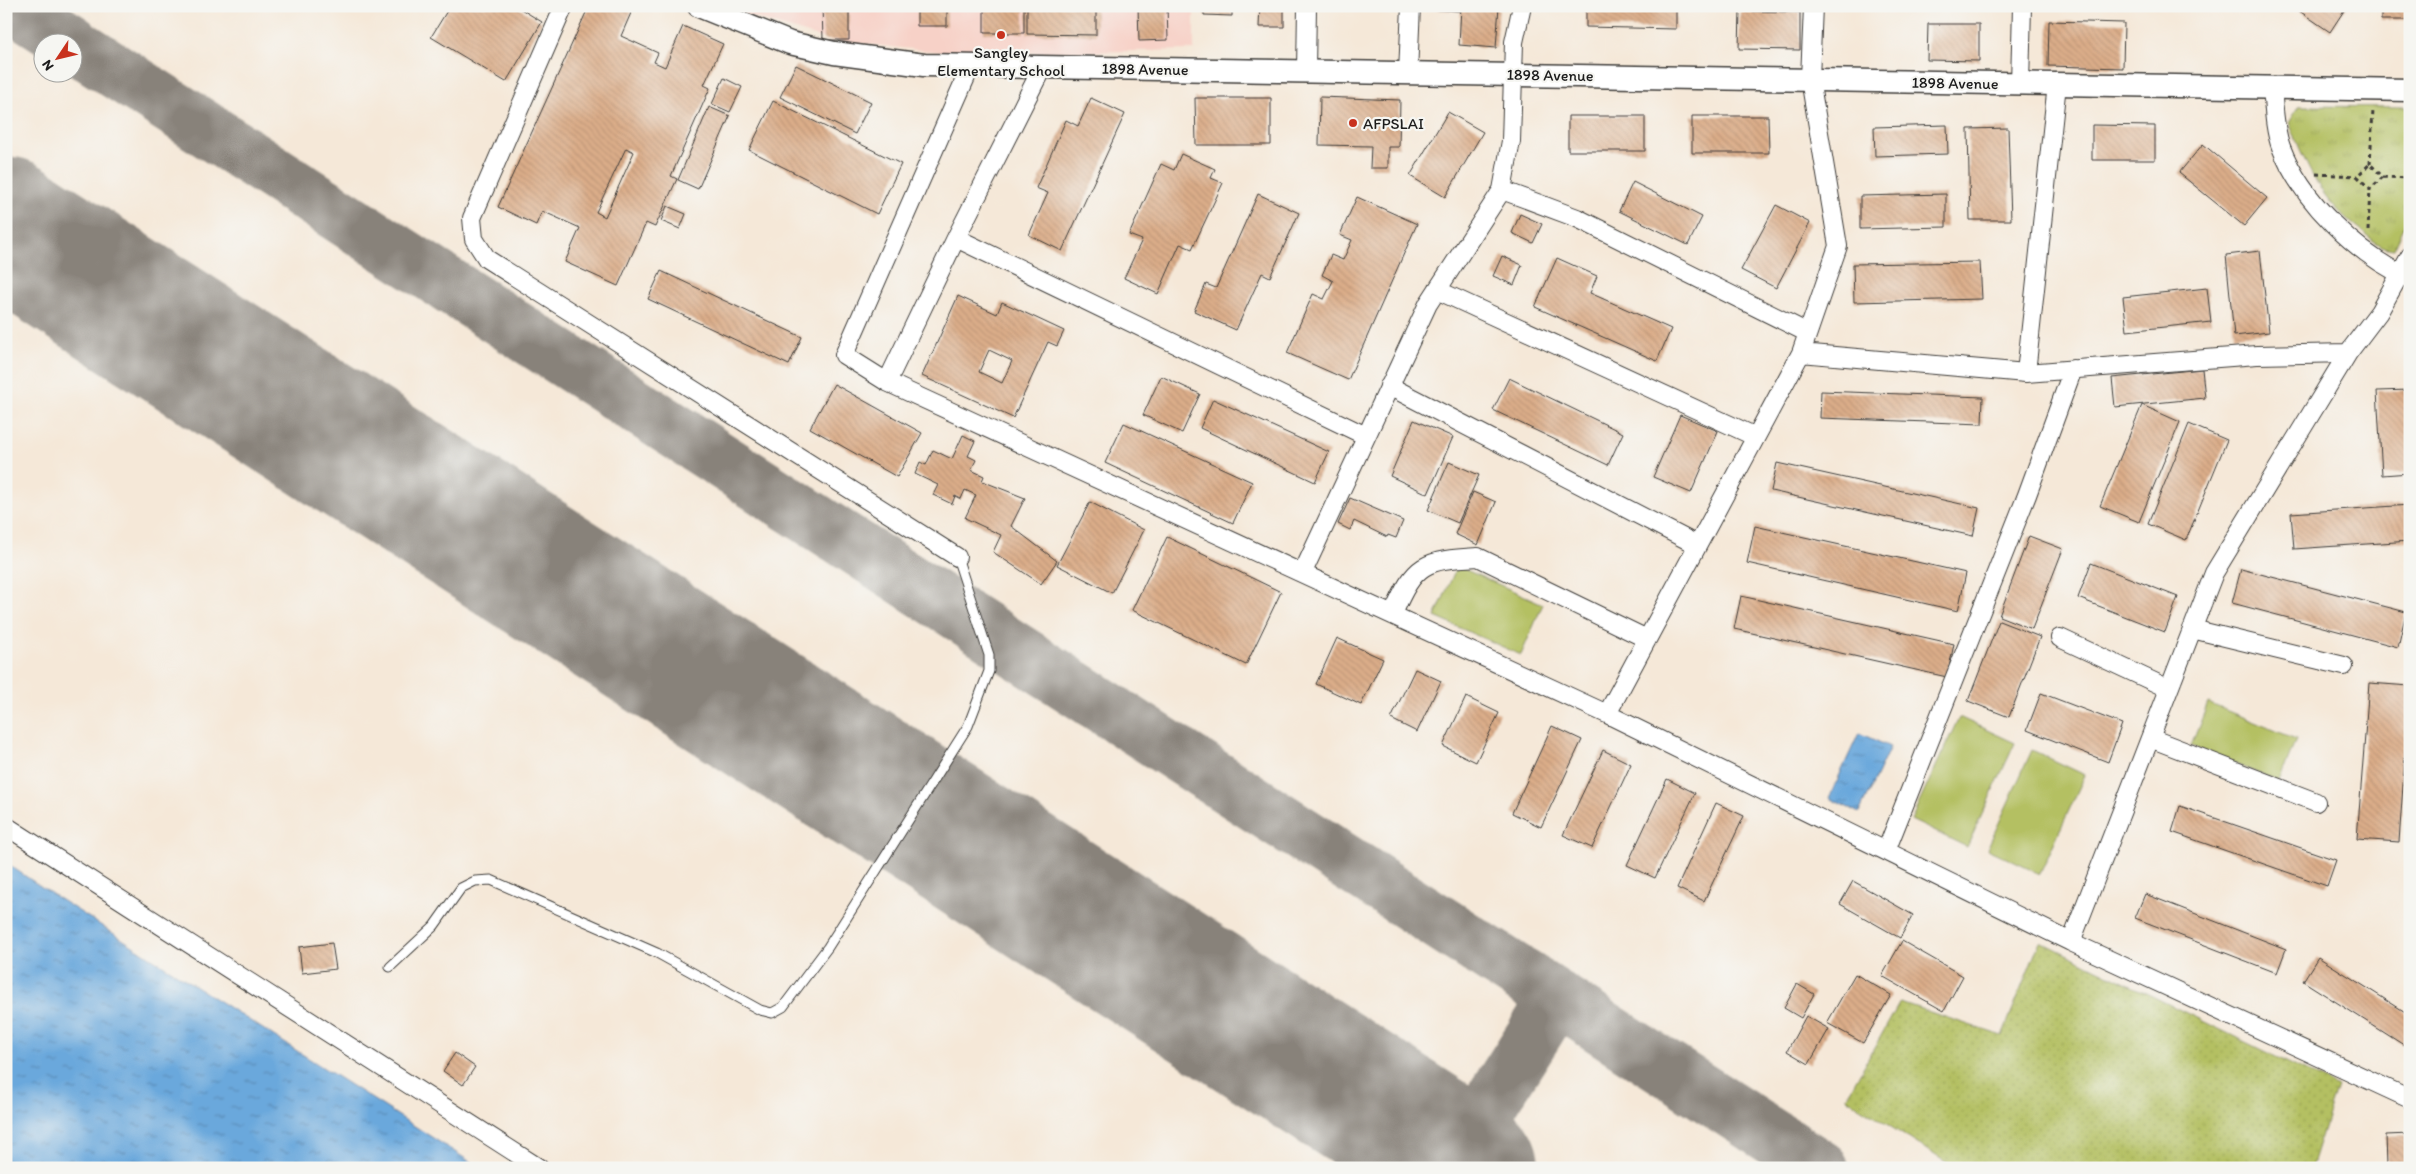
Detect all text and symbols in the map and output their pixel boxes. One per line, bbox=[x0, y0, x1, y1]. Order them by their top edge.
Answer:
marker: Sangley Elementary School bbox=[995, 29, 1007, 41]
north arrow bbox=[32, 32, 82, 82]
place label: Sangley Elementary School bbox=[937, 43, 1065, 80]
text: N bbox=[38, 56, 57, 74]
street label: 1898 Avenue bbox=[1101, 59, 1189, 79]
street label: 1898 Avenue bbox=[1506, 65, 1594, 85]
street label: 1898 Avenue bbox=[1911, 73, 1999, 93]
place label: AFPSLAI bbox=[1363, 114, 1424, 133]
marker: AFPSLAI bbox=[1347, 117, 1359, 129]

